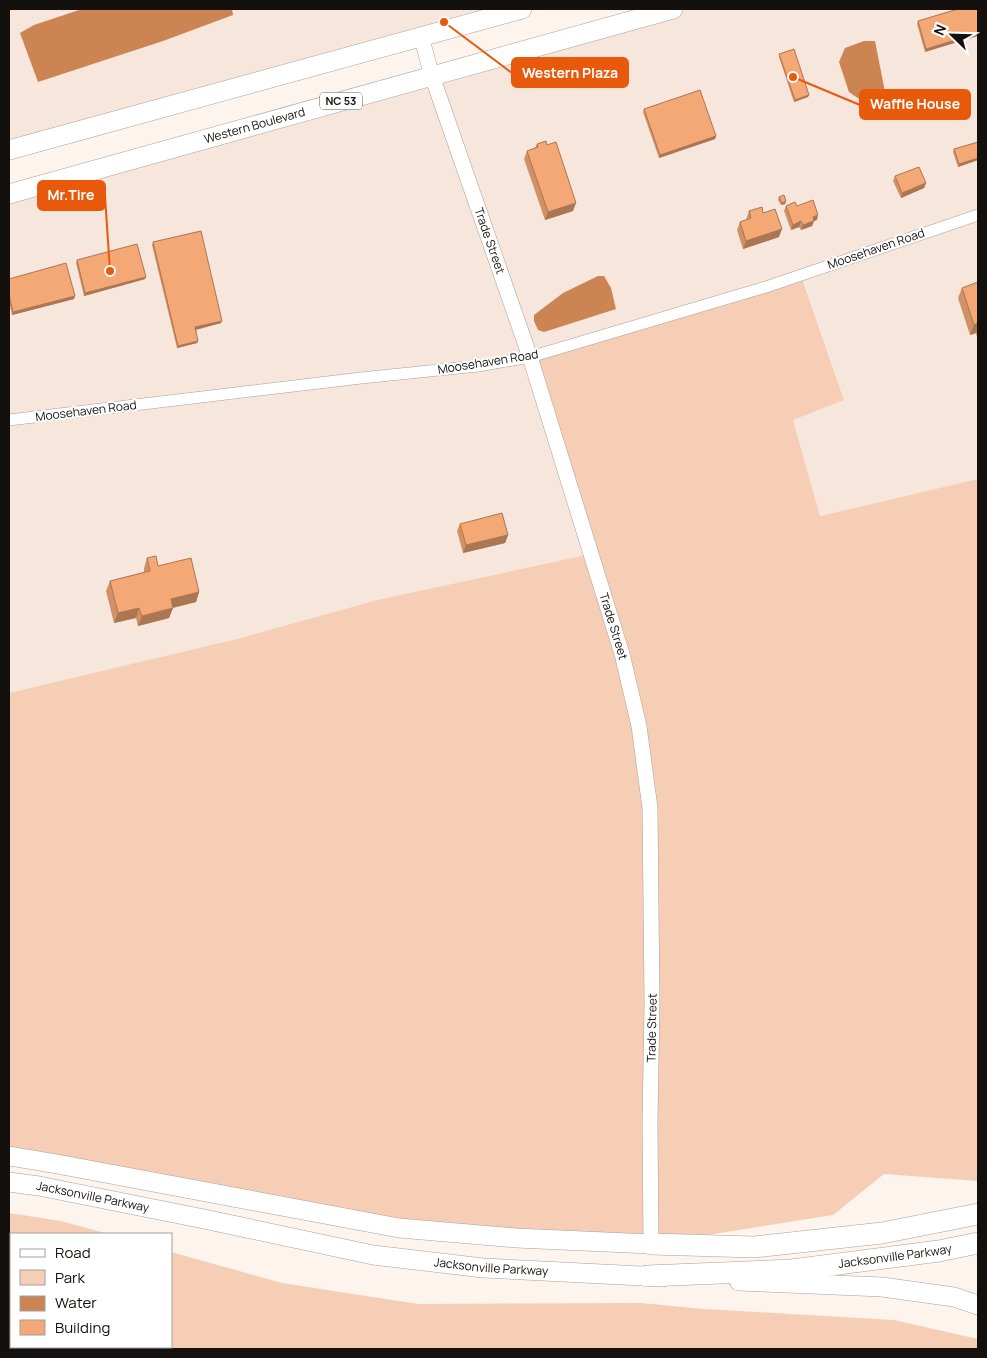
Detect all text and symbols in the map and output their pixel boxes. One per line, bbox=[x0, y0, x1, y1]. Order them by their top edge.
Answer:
north arrow bbox=[927, 10, 977, 60]
text: N bbox=[929, 21, 950, 38]
callout: Western Plaza bbox=[512, 58, 628, 87]
text: Western Plaza bbox=[522, 63, 618, 82]
callout: Waffle House bbox=[860, 90, 970, 119]
road number: NC 53 bbox=[320, 92, 362, 110]
text: Waffle House bbox=[870, 94, 960, 113]
street label: Western Boulevard bbox=[202, 103, 307, 147]
callout: Mr.Tire bbox=[38, 181, 105, 210]
text: Mr.Tire bbox=[48, 185, 94, 204]
street label: Trade Street bbox=[471, 205, 509, 276]
street label: Moosehaven Road bbox=[825, 224, 927, 273]
street label: Moosehaven Road bbox=[436, 345, 540, 378]
street label: Moosehaven Road bbox=[34, 396, 137, 425]
street label: Trade Street bbox=[596, 591, 632, 661]
street label: Trade Street bbox=[642, 993, 661, 1063]
street label: Jacksonville Parkway bbox=[35, 1177, 151, 1216]
legend bbox=[10, 1233, 172, 1348]
street label: Jacksonville Parkway bbox=[837, 1239, 954, 1272]
text: Road bbox=[55, 1242, 91, 1263]
street label: Jacksonville Parkway bbox=[433, 1253, 549, 1279]
text: Park bbox=[55, 1267, 85, 1288]
text: Water bbox=[55, 1292, 97, 1313]
text: Building bbox=[55, 1317, 110, 1338]

